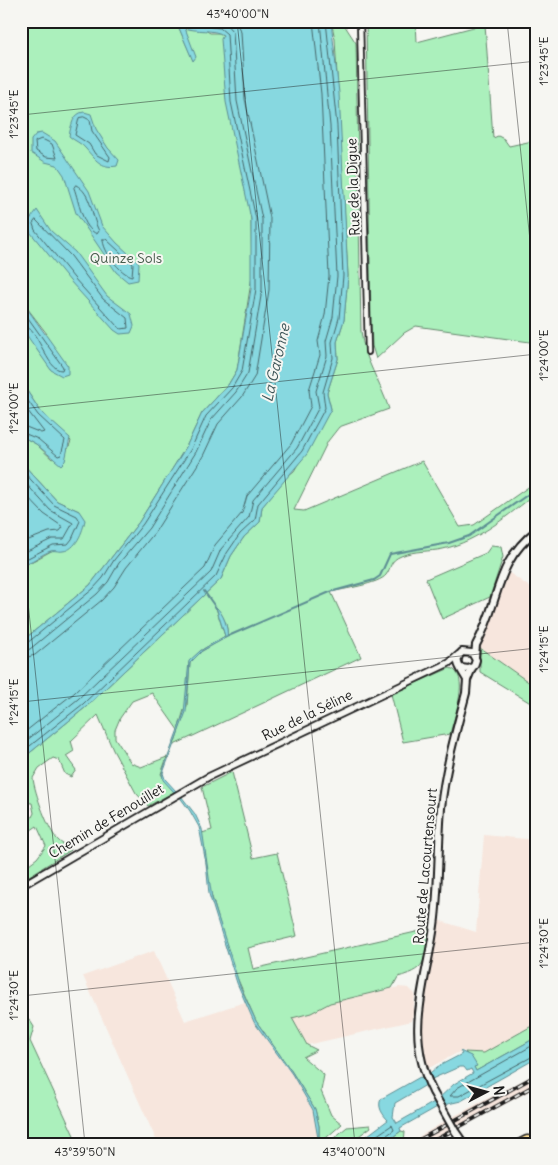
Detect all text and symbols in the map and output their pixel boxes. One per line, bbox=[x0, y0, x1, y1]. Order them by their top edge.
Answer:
text: 43°40'00"N bbox=[207, 6, 269, 21]
text: 1°23'45"E bbox=[536, 36, 551, 86]
text: 1°23'45"E bbox=[6, 89, 21, 139]
street label: Rue de la Digue bbox=[342, 138, 364, 236]
park label: Quinze Sols bbox=[90, 249, 162, 267]
water label: La Garonne bbox=[257, 321, 294, 404]
text: 1°24'00"E bbox=[536, 329, 551, 381]
text: 1°24'00"E bbox=[6, 382, 21, 434]
text: 1°24'15"E bbox=[536, 625, 551, 673]
text: 1°24'15"E bbox=[6, 678, 21, 726]
street label: Rue de la Séline bbox=[259, 685, 355, 745]
street label: Chemin de Fenouillet bbox=[45, 779, 167, 863]
street label: Route de Lacourtensourt bbox=[409, 787, 441, 945]
text: 1°24'30"E bbox=[536, 918, 551, 968]
text: 1°24'30"E bbox=[6, 970, 21, 1020]
north arrow bbox=[460, 1068, 510, 1118]
text: N bbox=[489, 1085, 508, 1096]
text: 43°39'50"N bbox=[55, 1144, 115, 1159]
text: 43°40'00"N bbox=[323, 1144, 385, 1159]

